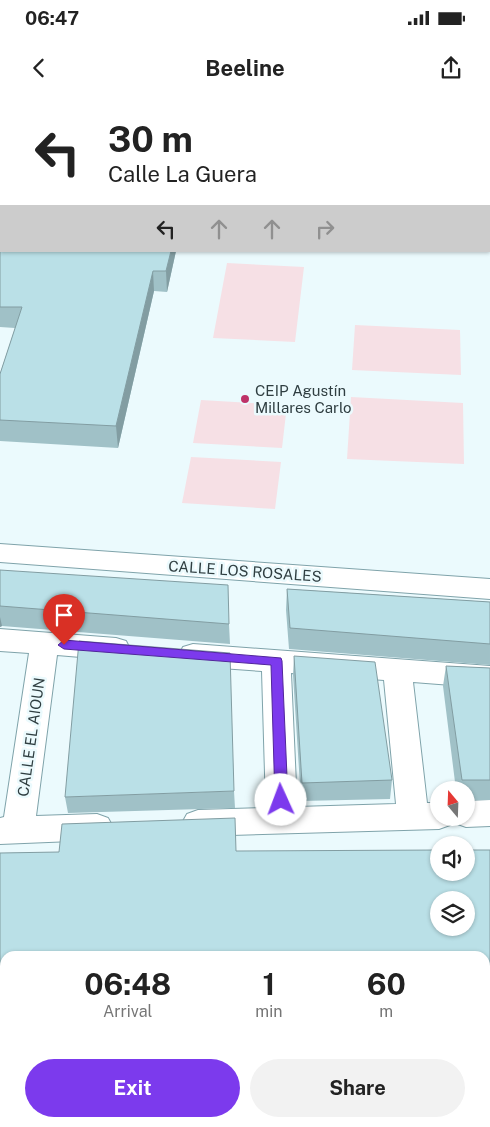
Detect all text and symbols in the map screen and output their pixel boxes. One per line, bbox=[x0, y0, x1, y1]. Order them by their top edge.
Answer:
text: 06:47 bbox=[25, 7, 79, 29]
icon: back bbox=[25, 54, 53, 82]
icon: share bbox=[437, 54, 465, 82]
text: Beeline bbox=[205, 55, 285, 81]
text: 30 m bbox=[108, 119, 193, 160]
icon: left bbox=[25, 120, 90, 185]
text: Calle La Guera bbox=[108, 161, 257, 187]
icon: left bbox=[152, 215, 180, 243]
icon: ahead bbox=[205, 215, 233, 243]
icon: ahead bbox=[258, 215, 286, 243]
icon: right bbox=[311, 215, 339, 243]
place label: CEIP Agustín Millares Carlo bbox=[255, 382, 352, 416]
marker: CEIP Agustín Millares Carlo bbox=[239, 393, 251, 405]
street label: CALLE LOS ROSALES bbox=[168, 557, 322, 585]
pin bbox=[43, 594, 85, 645]
icon: arrive bbox=[50, 601, 78, 629]
street label: CALLE EL AIOUN bbox=[14, 676, 48, 798]
position arrow bbox=[254, 773, 306, 825]
north arrow bbox=[430, 781, 475, 826]
map controls bbox=[430, 781, 475, 936]
button: sound bbox=[430, 836, 475, 881]
button: layers bbox=[430, 891, 475, 936]
text: 06:48 bbox=[84, 966, 171, 1002]
text: 1 bbox=[262, 966, 275, 1002]
text: 60 bbox=[367, 966, 406, 1002]
text: Arrival bbox=[103, 1002, 152, 1021]
text: min bbox=[255, 1002, 282, 1021]
text: m bbox=[379, 1002, 393, 1021]
button: Exit bbox=[25, 1059, 240, 1117]
button: Share bbox=[250, 1059, 465, 1117]

